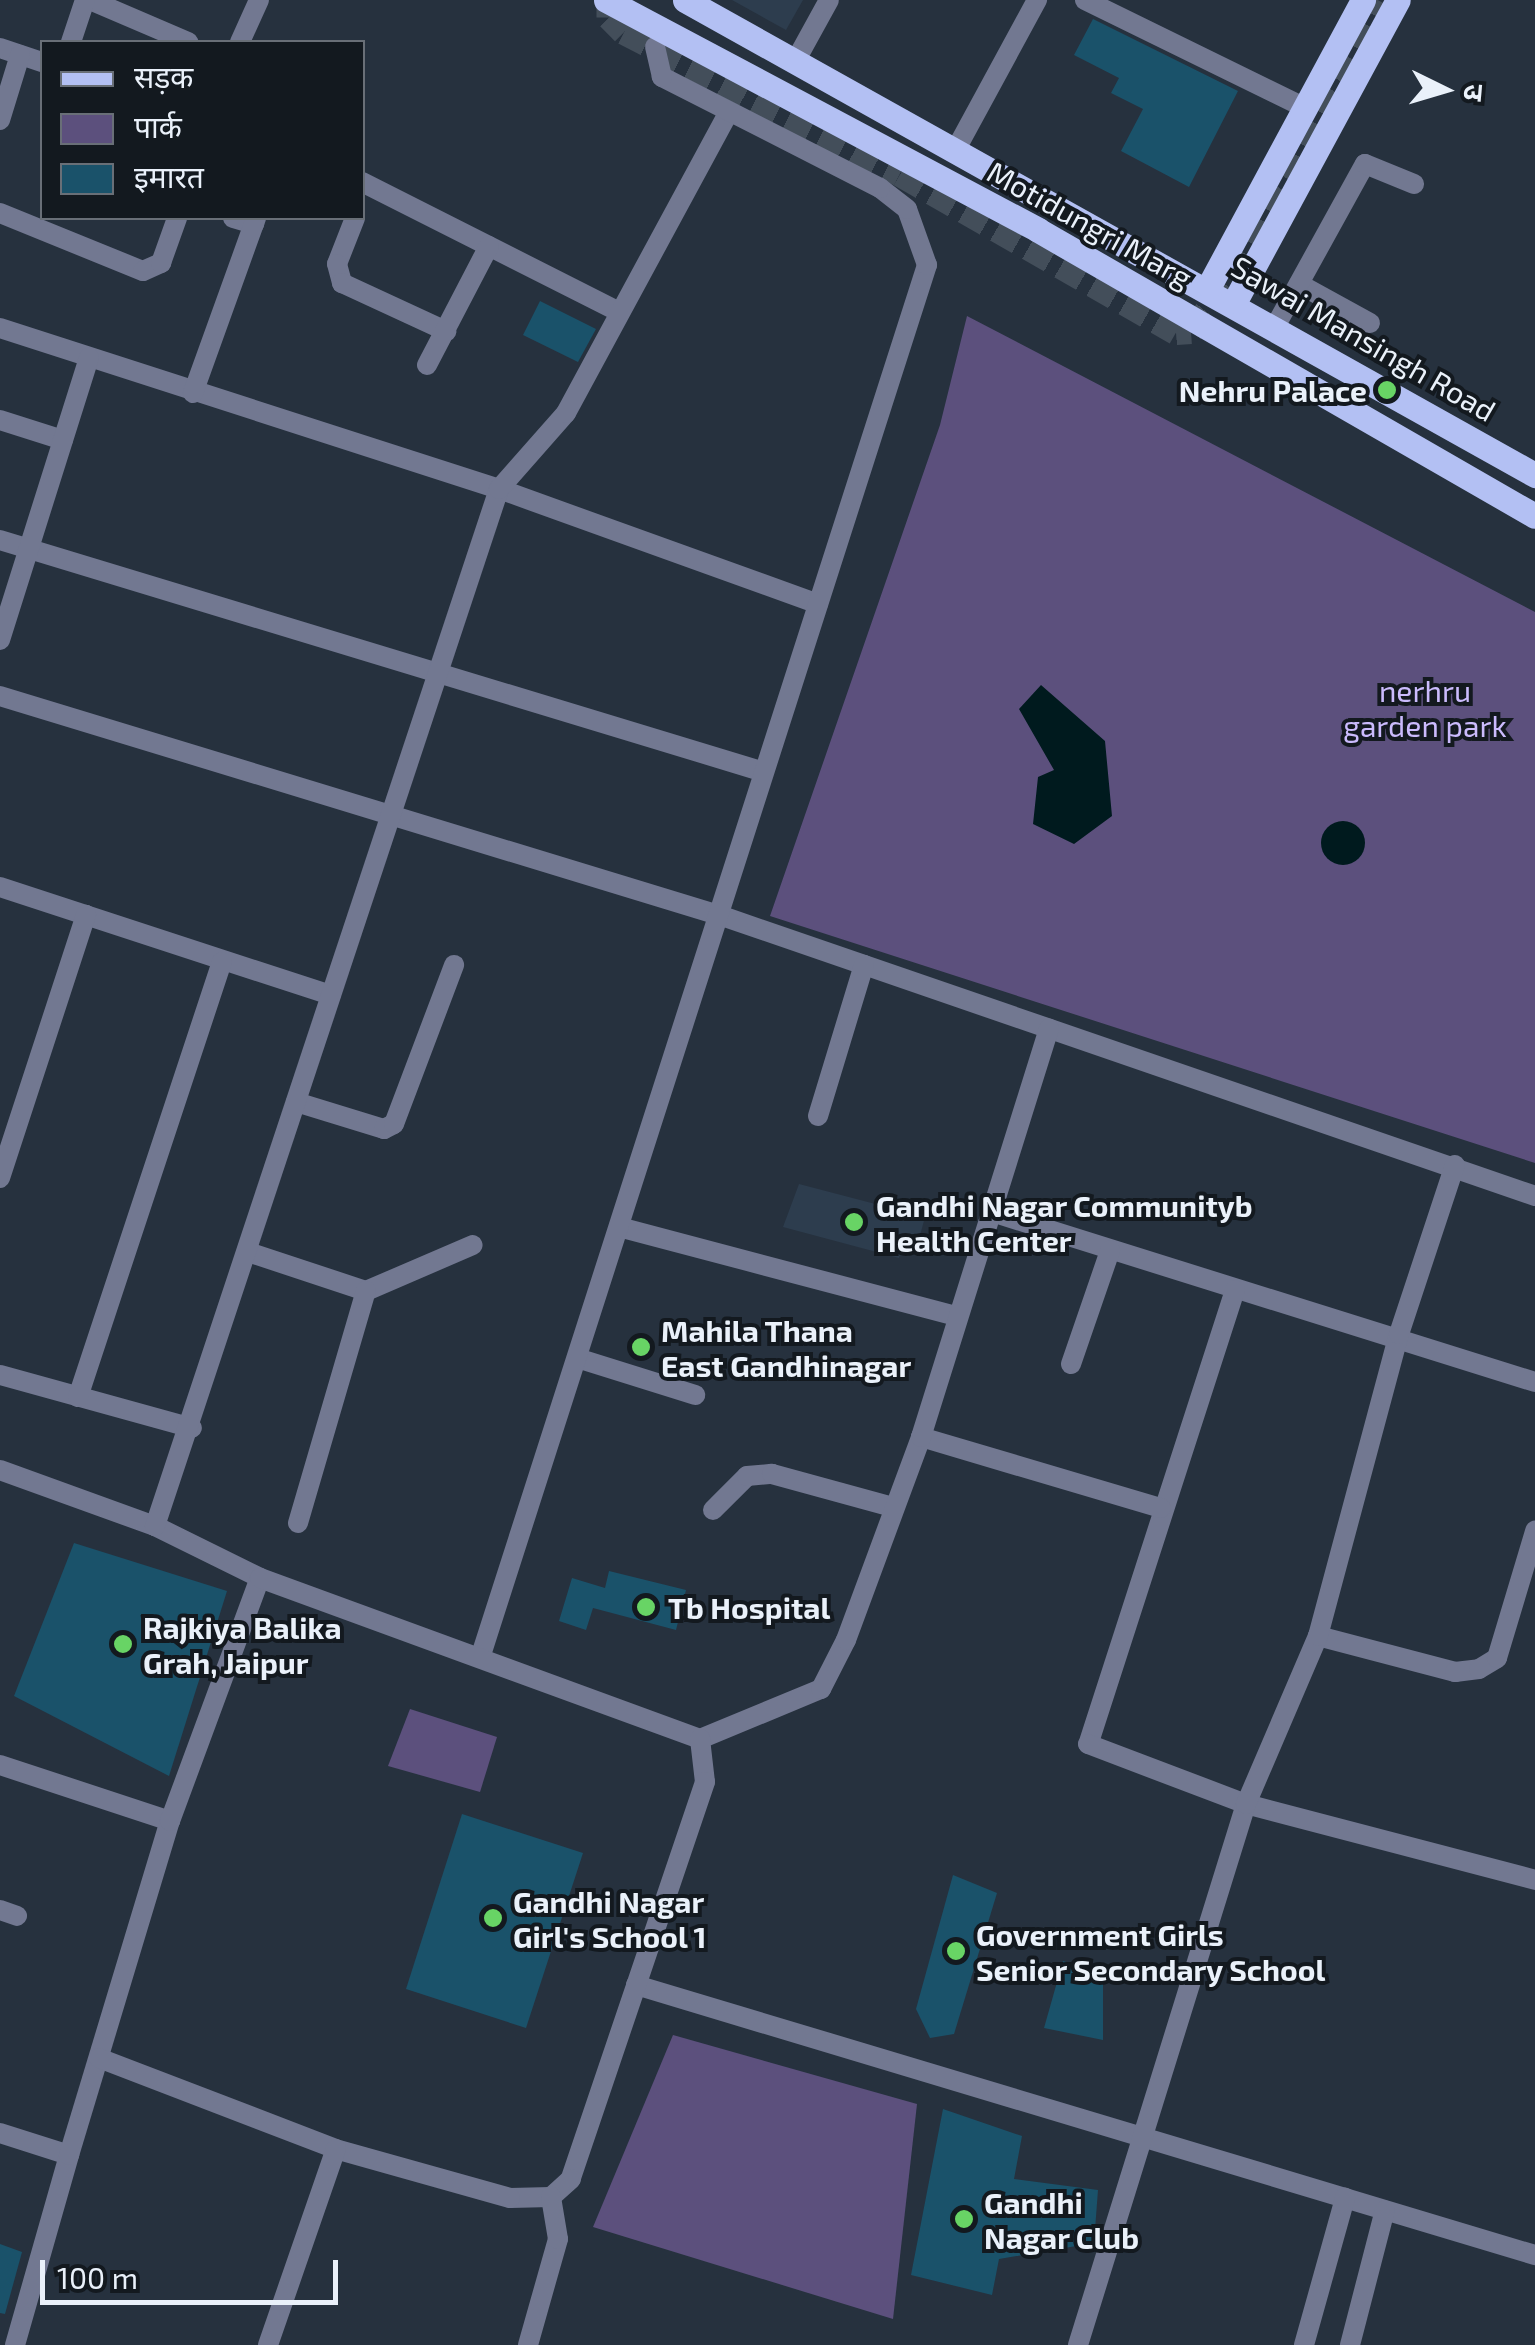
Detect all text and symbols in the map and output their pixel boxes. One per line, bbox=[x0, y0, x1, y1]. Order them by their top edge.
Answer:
legend bbox=[40, 40, 365, 220]
north arrow bbox=[1395, 40, 1495, 140]
text: सड़क bbox=[134, 58, 193, 94]
text: उ bbox=[1457, 83, 1493, 102]
text: पार्क bbox=[134, 108, 182, 144]
street label: Motidungri Marg bbox=[981, 153, 1199, 295]
text: इमारत bbox=[134, 158, 204, 194]
street label: Sawai Mansingh Road bbox=[1226, 248, 1502, 428]
place label: Nehru Palace bbox=[1179, 372, 1367, 408]
marker: Nehru Palace bbox=[1376, 379, 1398, 401]
park label: nerhru garden park bbox=[1343, 672, 1507, 742]
place label: Gandhi Nagar Communityb Health Center bbox=[876, 1187, 1253, 1258]
marker: Gandhi Nagar Communityb Health Center bbox=[841, 1209, 867, 1235]
place label: Mahila Thana East Gandhinagar bbox=[661, 1312, 911, 1382]
marker: Mahila Thana East Gandhinagar bbox=[630, 1336, 652, 1358]
place label: Tb Hospital bbox=[668, 1589, 830, 1625]
marker: Tb Hospital bbox=[633, 1594, 659, 1620]
place label: Rajkiya Balika Grah, Jaipur bbox=[143, 1609, 341, 1680]
marker: Rajkiya Balika Grah, Jaipur bbox=[112, 1633, 134, 1655]
place label: Gandhi Nagar Girl's School 1 bbox=[513, 1883, 707, 1954]
marker: Gandhi Nagar Girl's School 1 bbox=[482, 1907, 504, 1929]
place label: Government Girls Senior Secondary School bbox=[976, 1916, 1327, 1986]
marker: Government Girls Senior Secondary School bbox=[945, 1940, 967, 1962]
place label: Gandhi Nagar Club bbox=[984, 2184, 1140, 2254]
marker: Gandhi Nagar Club bbox=[953, 2208, 975, 2230]
scale bar bbox=[45, 2240, 342, 2302]
text: 100 m bbox=[57, 2259, 138, 2295]

